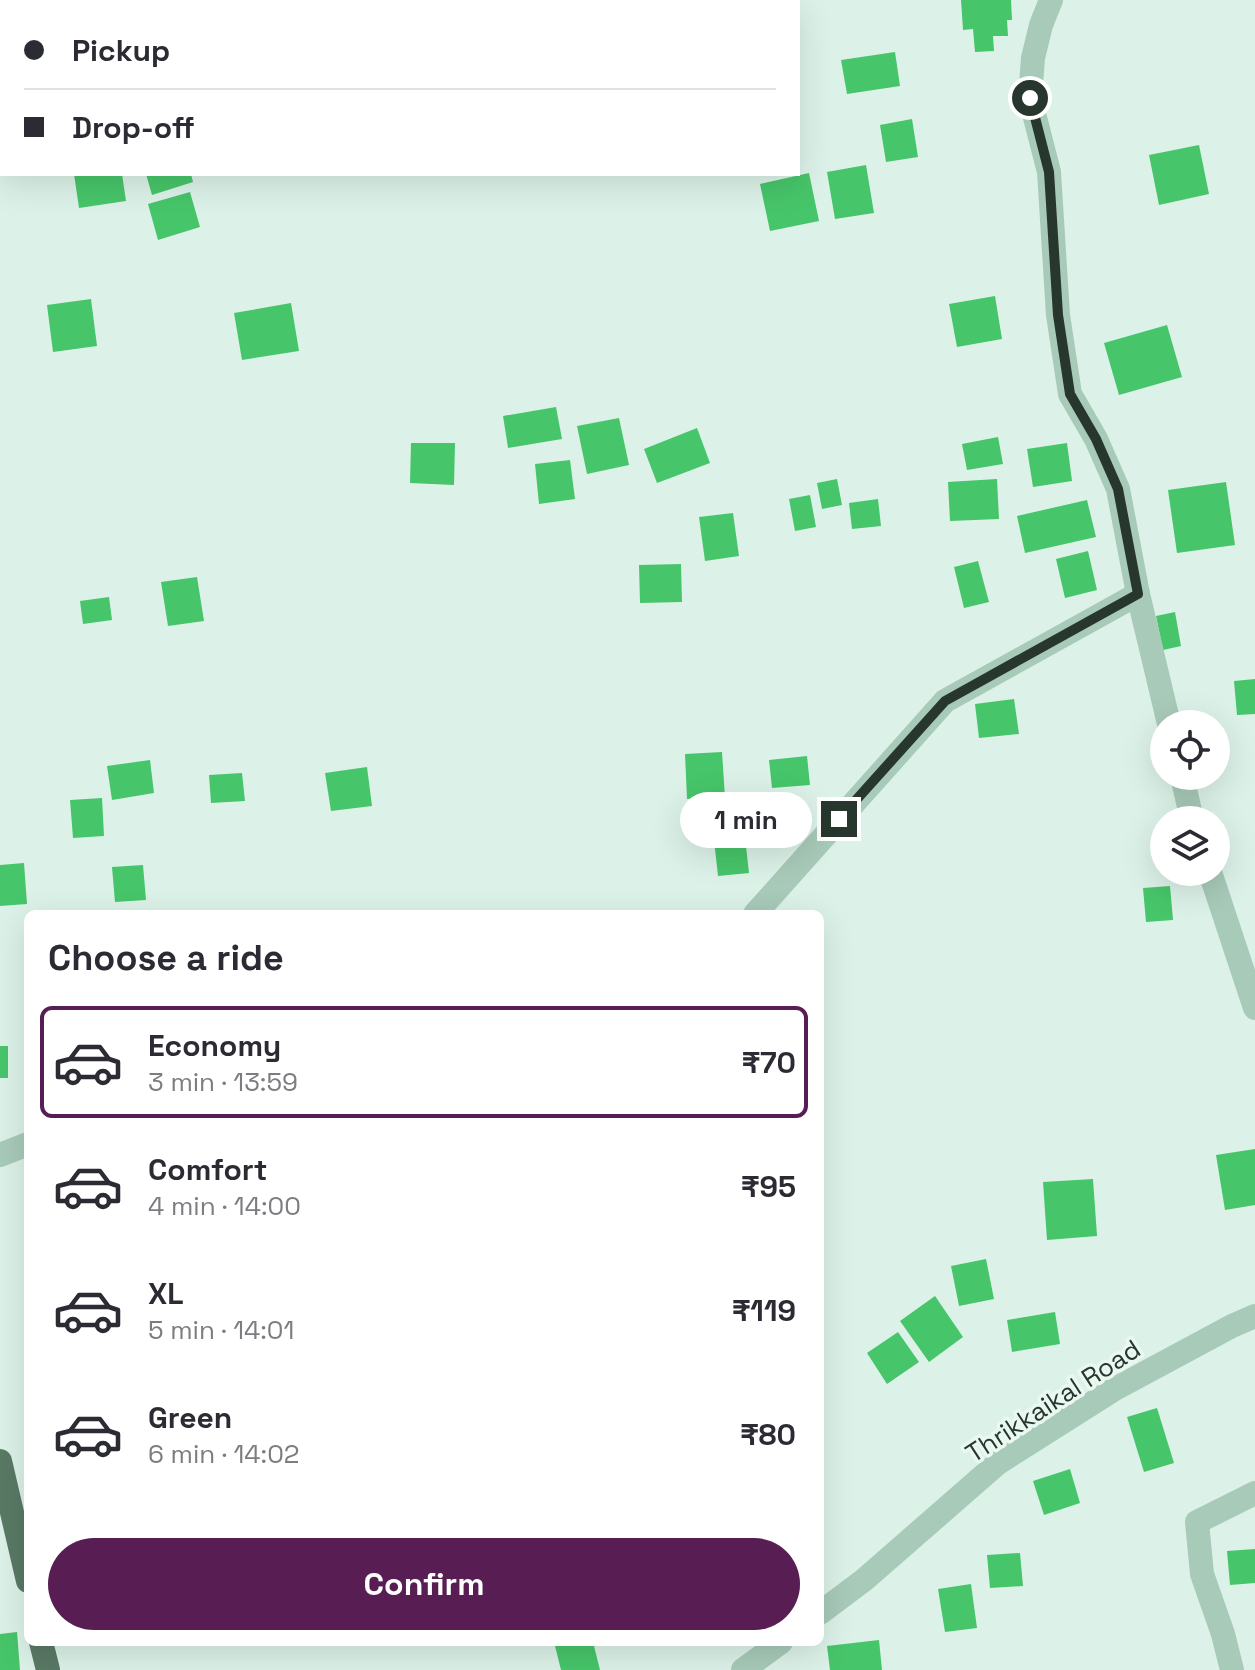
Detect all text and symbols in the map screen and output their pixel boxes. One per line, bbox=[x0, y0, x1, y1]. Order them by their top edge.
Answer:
text: Pickup bbox=[72, 31, 170, 70]
route start bbox=[1012, 80, 1048, 116]
text: Drop-off bbox=[72, 108, 195, 147]
map controls bbox=[1150, 710, 1230, 886]
button: locate bbox=[1150, 710, 1230, 790]
callout: 1 min bbox=[679, 791, 811, 847]
route end bbox=[821, 801, 857, 837]
text: 1 min bbox=[714, 803, 778, 837]
button: layers bbox=[1150, 806, 1230, 886]
text: Choose a ride bbox=[48, 935, 284, 981]
icon: car bbox=[52, 1026, 124, 1098]
text: Economy bbox=[148, 1026, 281, 1065]
text: ₹70 bbox=[741, 1043, 796, 1082]
text: 3 min · 13:59 bbox=[148, 1065, 298, 1099]
icon: car bbox=[52, 1150, 124, 1222]
text: Comfort bbox=[148, 1150, 267, 1189]
text: ₹95 bbox=[741, 1167, 796, 1206]
text: 4 min · 14:00 bbox=[148, 1189, 301, 1223]
icon: car bbox=[52, 1274, 124, 1346]
text: XL bbox=[148, 1274, 184, 1313]
text: ₹119 bbox=[732, 1291, 796, 1330]
text: 5 min · 14:01 bbox=[148, 1313, 294, 1347]
street label: Thrikkaikal Road bbox=[959, 1332, 1147, 1470]
icon: car bbox=[52, 1398, 124, 1470]
text: Green bbox=[148, 1398, 232, 1437]
text: ₹80 bbox=[740, 1415, 796, 1454]
text: 6 min · 14:02 bbox=[148, 1437, 300, 1471]
button: Confirm bbox=[48, 1538, 800, 1630]

